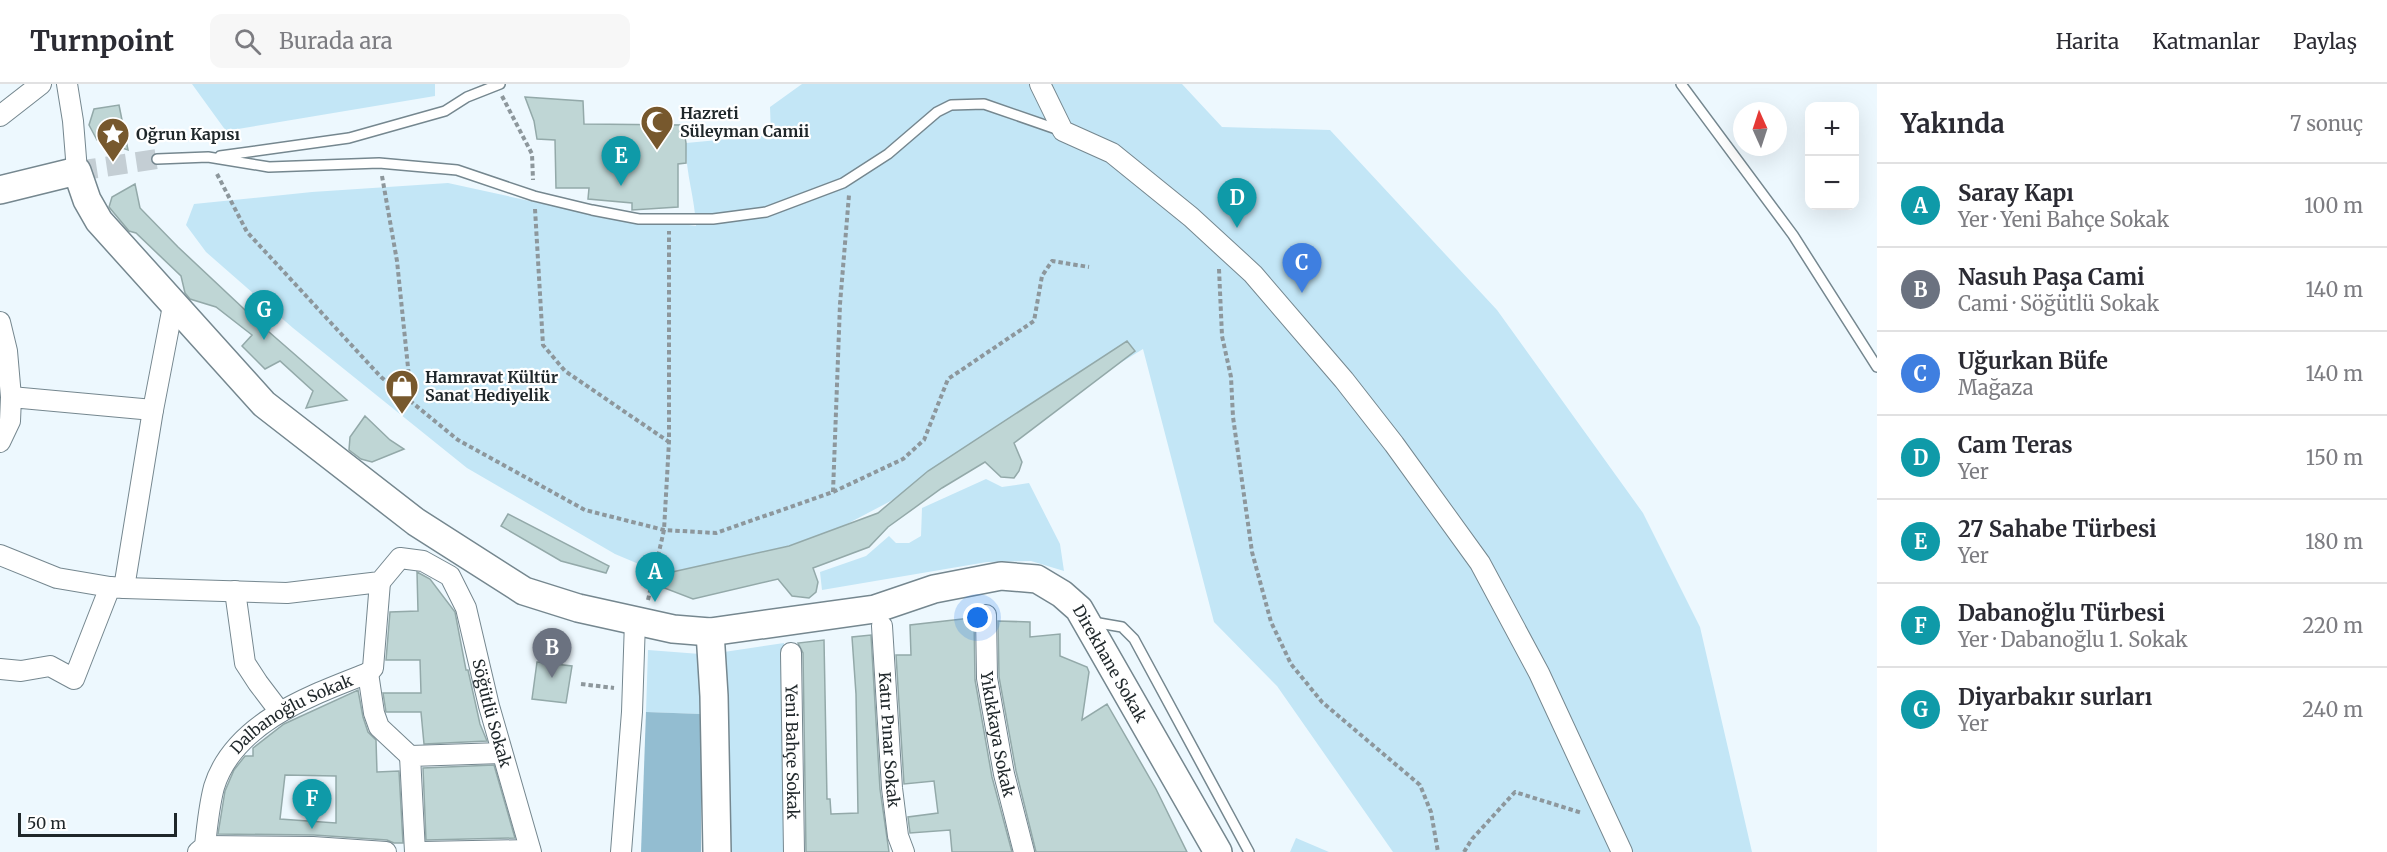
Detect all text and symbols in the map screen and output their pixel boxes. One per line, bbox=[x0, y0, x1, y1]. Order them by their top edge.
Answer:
search box bbox=[210, 14, 630, 68]
text: Turnpoint bbox=[30, 23, 174, 59]
icon: search bbox=[231, 25, 264, 58]
text: Burada ara bbox=[279, 27, 393, 55]
text: Harita bbox=[2056, 28, 2119, 55]
text: Katmanlar bbox=[2152, 28, 2260, 55]
text: Paylaş bbox=[2293, 28, 2357, 55]
north arrow bbox=[1733, 102, 1787, 156]
map controls bbox=[1805, 102, 1859, 210]
button: + bbox=[1805, 102, 1859, 156]
place label: Hazreti Süleyman Camii bbox=[680, 103, 810, 141]
mosque icon: Hazreti Süleyman Camii bbox=[639, 104, 675, 151]
text: Yakında bbox=[1901, 107, 2005, 140]
text: 7 sonuç bbox=[2290, 111, 2363, 136]
place icon: Oğrun Kapısı bbox=[95, 116, 131, 163]
place label: Oğrun Kapısı bbox=[136, 124, 240, 144]
pin: E bbox=[602, 136, 640, 186]
button: − bbox=[1805, 156, 1859, 210]
pin: D bbox=[1218, 178, 1256, 228]
text: Saray Kapı bbox=[1958, 179, 2074, 207]
text: A bbox=[1913, 193, 1928, 218]
text: 100 m bbox=[2304, 193, 2363, 218]
text: Yer · Yeni Bahçe Sokak bbox=[1958, 207, 2169, 232]
pin: C bbox=[1282, 244, 1322, 293]
text: Nasuh Paşa Cami bbox=[1958, 263, 2145, 291]
text: B bbox=[1914, 277, 1927, 302]
text: 140 m bbox=[2306, 277, 2363, 302]
pin: G bbox=[244, 290, 284, 340]
text: Cami · Söğütlü Sokak bbox=[1958, 291, 2159, 316]
text: Uğurkan Büfe bbox=[1958, 347, 2108, 375]
text: C bbox=[1914, 361, 1927, 386]
text: 140 m bbox=[2306, 361, 2363, 386]
place label: Hamravat Kültür Sanat Hediyelik bbox=[425, 367, 559, 405]
shop icon: Hamravat Kültür Sanat Hediyelik bbox=[384, 368, 420, 415]
text: Mağaza bbox=[1958, 375, 2033, 400]
text: Cam Teras bbox=[1958, 431, 2073, 459]
text: D bbox=[1913, 445, 1928, 470]
text: 150 m bbox=[2306, 445, 2363, 470]
text: Yer bbox=[1958, 459, 1989, 484]
text: 27 Sahabe Türbesi bbox=[1958, 515, 2157, 543]
text: E bbox=[1914, 529, 1927, 554]
text: 180 m bbox=[2305, 529, 2363, 554]
text: Yer bbox=[1958, 543, 1989, 568]
pin: A bbox=[636, 552, 674, 602]
text: Dabanoğlu Türbesi bbox=[1958, 599, 2165, 627]
street label: Direkhane Sokak bbox=[1069, 601, 1152, 726]
your location bbox=[963, 603, 992, 632]
text: F bbox=[1914, 613, 1927, 638]
text: 220 m bbox=[2303, 613, 2363, 638]
text: Yer · Dabanoğlu 1. Sokak bbox=[1958, 627, 2188, 652]
pin: B bbox=[532, 628, 572, 678]
street label: Söğütlü Sokak bbox=[468, 657, 516, 770]
street label: Dalbanoğlu Sokak bbox=[226, 670, 356, 758]
street label: Yıkıkkaya Sokak bbox=[977, 670, 1020, 800]
street label: Katır Pınar Sokak bbox=[875, 671, 904, 810]
street label: Yeni Bahçe Sokak bbox=[781, 683, 804, 821]
text: Diyarbakır surları bbox=[1958, 683, 2152, 711]
text: G bbox=[1913, 697, 1928, 722]
text: 240 m bbox=[2302, 697, 2363, 722]
text: Yer bbox=[1958, 711, 1989, 736]
pin: F bbox=[292, 780, 332, 829]
scale bar bbox=[18, 810, 177, 838]
text: 50 m bbox=[27, 813, 66, 833]

